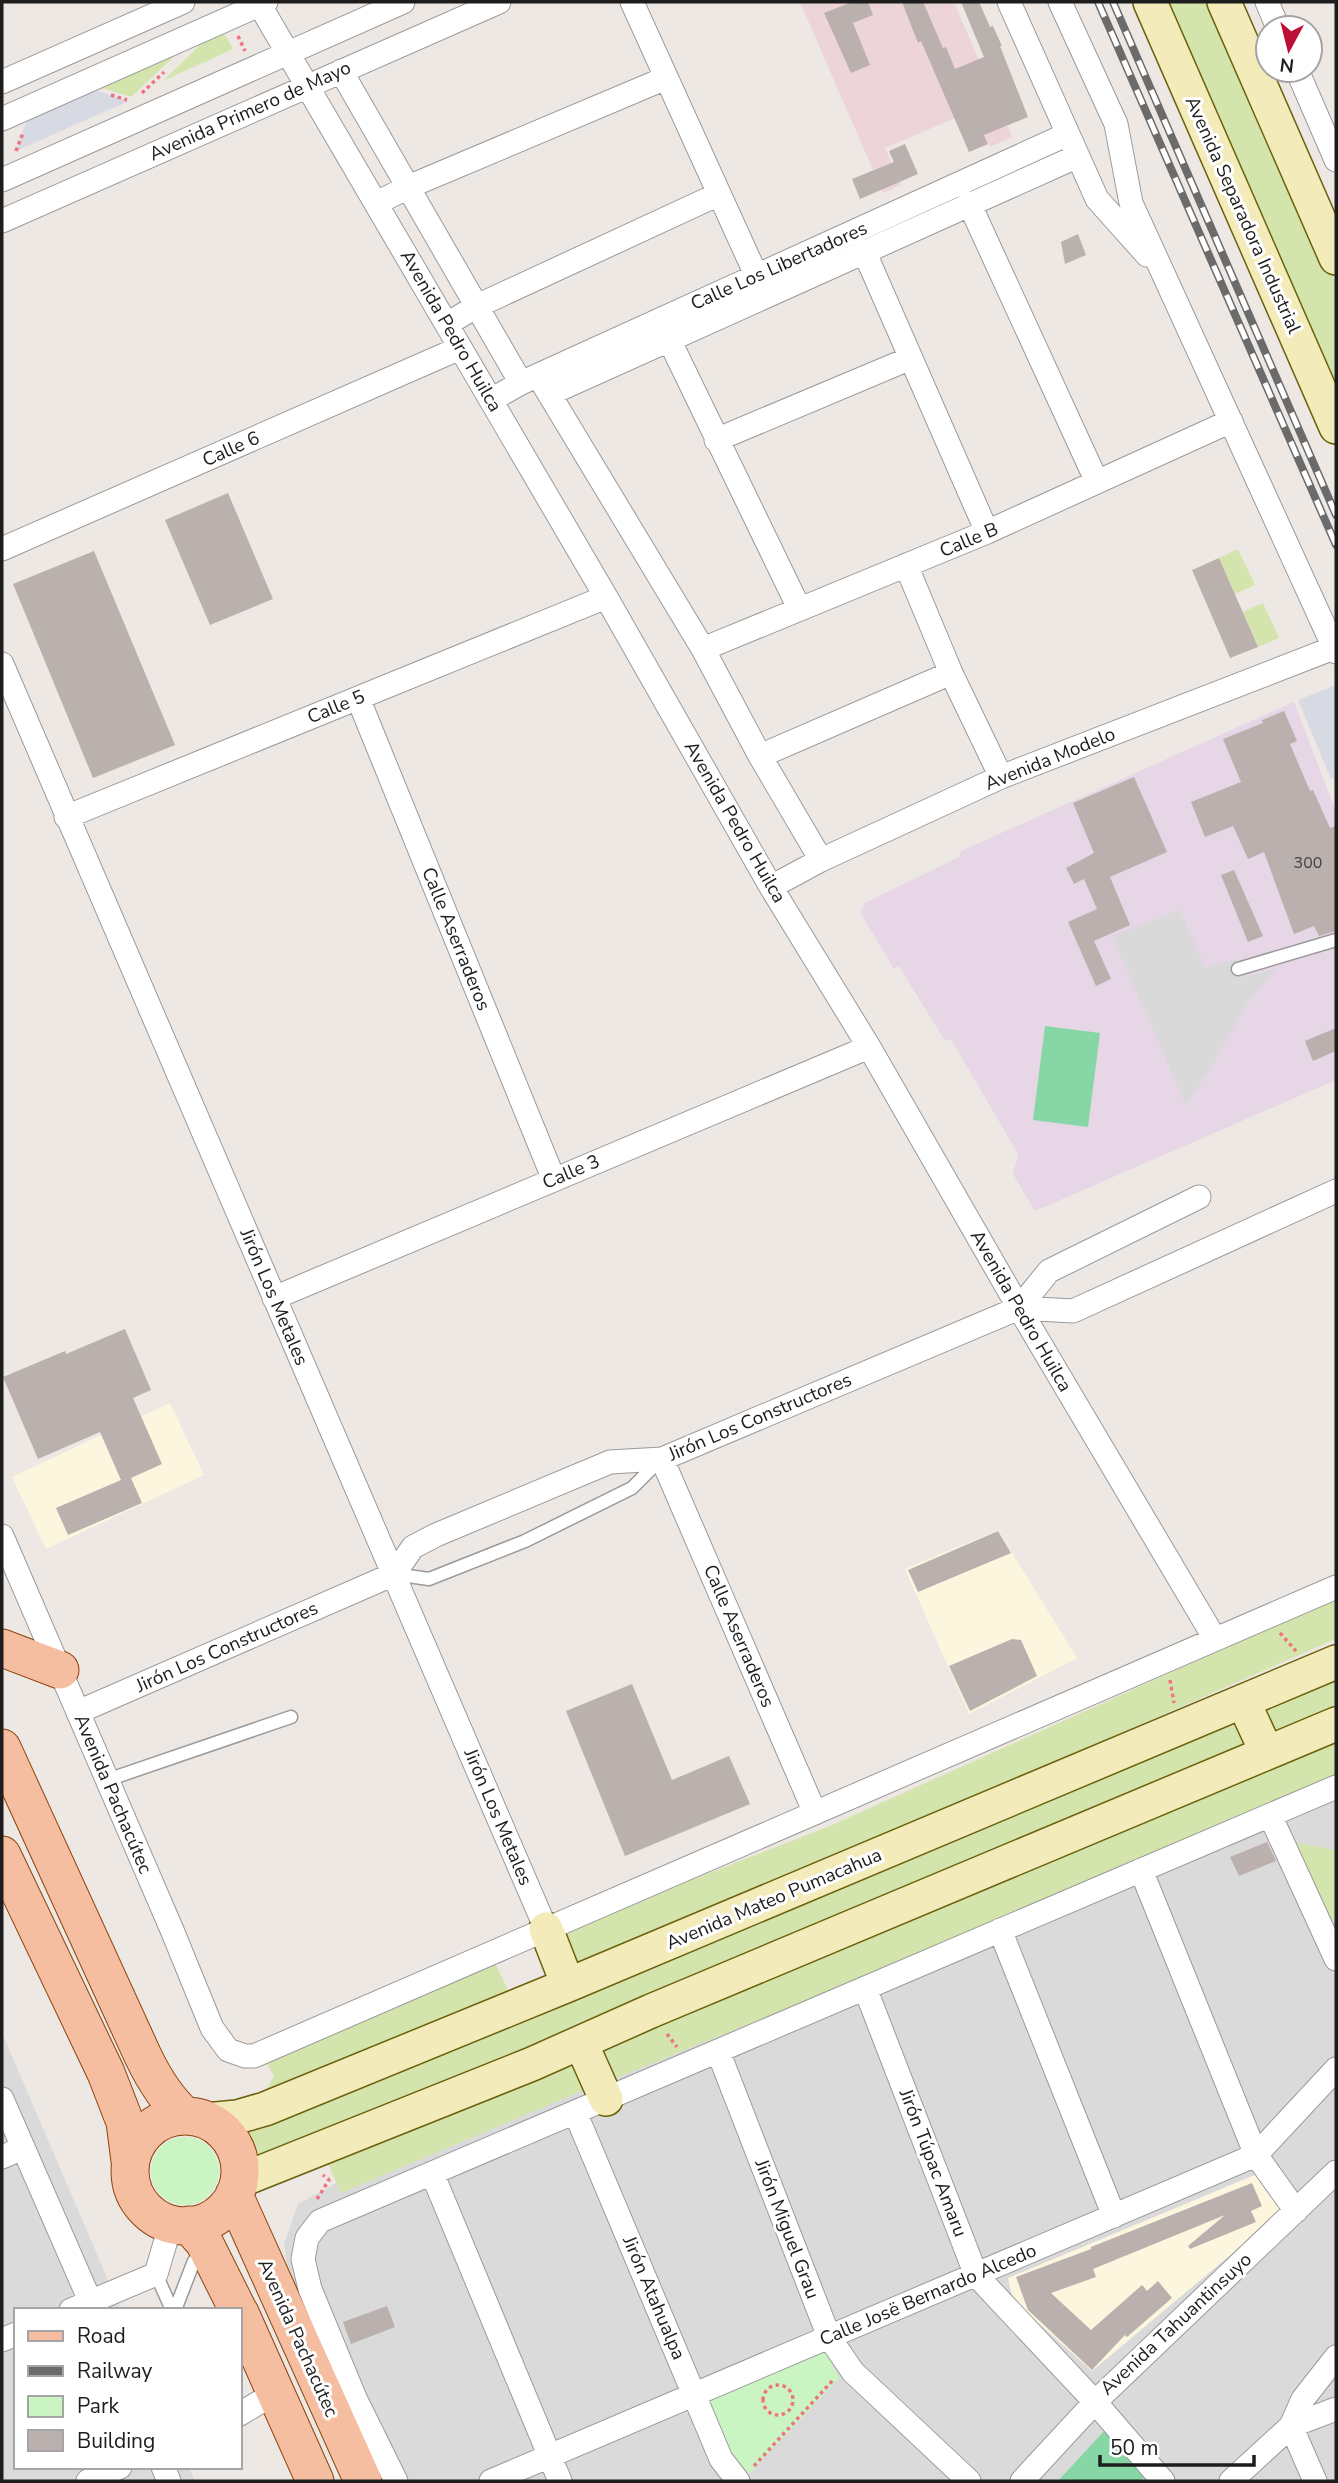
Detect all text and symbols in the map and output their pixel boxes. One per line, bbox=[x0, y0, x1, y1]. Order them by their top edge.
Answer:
north arrow bbox=[1254, 14, 1324, 84]
text: N bbox=[1278, 51, 1296, 79]
street label: Avenida Primero de Mayo bbox=[145, 55, 355, 167]
street label: Avenida Separadora Industrial bbox=[1179, 92, 1307, 338]
street label: Calle Los Libertadores bbox=[686, 215, 872, 317]
street label: Avenida Pedro Huilca bbox=[394, 245, 508, 417]
street label: Calle 6 bbox=[198, 425, 264, 473]
street label: Calle B bbox=[936, 516, 1002, 564]
street label: Calle 5 bbox=[303, 684, 369, 730]
street label: Avenida Modelo bbox=[981, 721, 1119, 797]
street label: Avenida Pedro Huilca bbox=[678, 736, 792, 908]
house number: 300 bbox=[1294, 852, 1322, 874]
street label: Calle Aserraderos bbox=[415, 863, 497, 1015]
street label: Calle 3 bbox=[538, 1148, 604, 1196]
street label: Jirón Los Metales bbox=[233, 1224, 315, 1369]
street label: Avenida Pedro Huilca bbox=[964, 1225, 1078, 1397]
street label: Jirón Los Constructores bbox=[663, 1367, 856, 1468]
street label: Calle Aserraderos bbox=[697, 1561, 781, 1711]
street label: Jirón Los Constructores bbox=[131, 1595, 322, 1699]
street label: Avenida Pachacútec bbox=[68, 1710, 158, 1878]
street label: Jirón Los Metales bbox=[457, 1744, 539, 1889]
street label: Avenida Mateo Pumacahua bbox=[662, 1842, 886, 1956]
street label: Jirón Túpac Amaru bbox=[892, 2084, 973, 2241]
street label: Jirón Miguel Grau bbox=[748, 2154, 826, 2303]
street label: Jirón Atahualpa bbox=[616, 2231, 692, 2364]
street label: Calle Josë Bernardo Alcedo bbox=[816, 2237, 1040, 2353]
street label: Avenida Tahuantinsuyo bbox=[1095, 2247, 1257, 2401]
street label: Avenida Pachacútec bbox=[251, 2255, 345, 2421]
legend bbox=[14, 2308, 242, 2469]
text: Road bbox=[77, 2322, 126, 2350]
text: Railway bbox=[77, 2357, 152, 2385]
text: Park bbox=[77, 2392, 119, 2420]
scale bar bbox=[1100, 2424, 1254, 2468]
text: Building bbox=[77, 2427, 155, 2455]
text: 50 m bbox=[1110, 2434, 1159, 2462]

